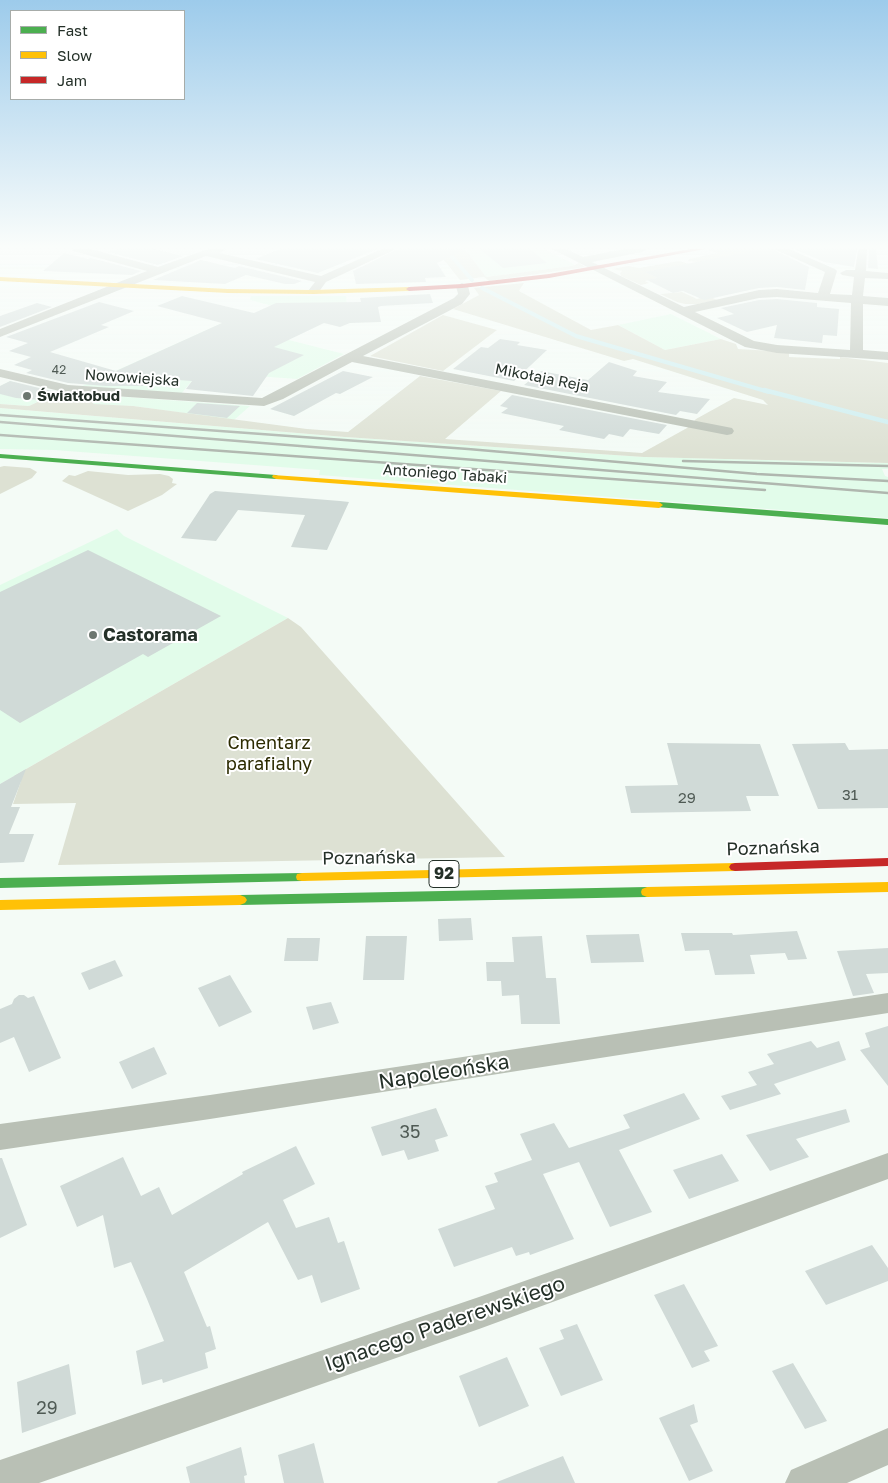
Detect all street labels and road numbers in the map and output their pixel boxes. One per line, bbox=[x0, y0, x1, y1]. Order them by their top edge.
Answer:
street label: Mikołaja Reja bbox=[494, 360, 590, 396]
street label: Nowowiejska bbox=[84, 366, 180, 390]
street label: Antoniego Tabaki bbox=[382, 461, 508, 487]
street label: Poznańska bbox=[726, 836, 820, 860]
street label: Poznańska bbox=[322, 846, 416, 870]
road number: 92 bbox=[429, 861, 459, 888]
street label: Napoleońska bbox=[377, 1049, 511, 1095]
street label: Ignacego Paderewskiego bbox=[322, 1271, 568, 1377]

